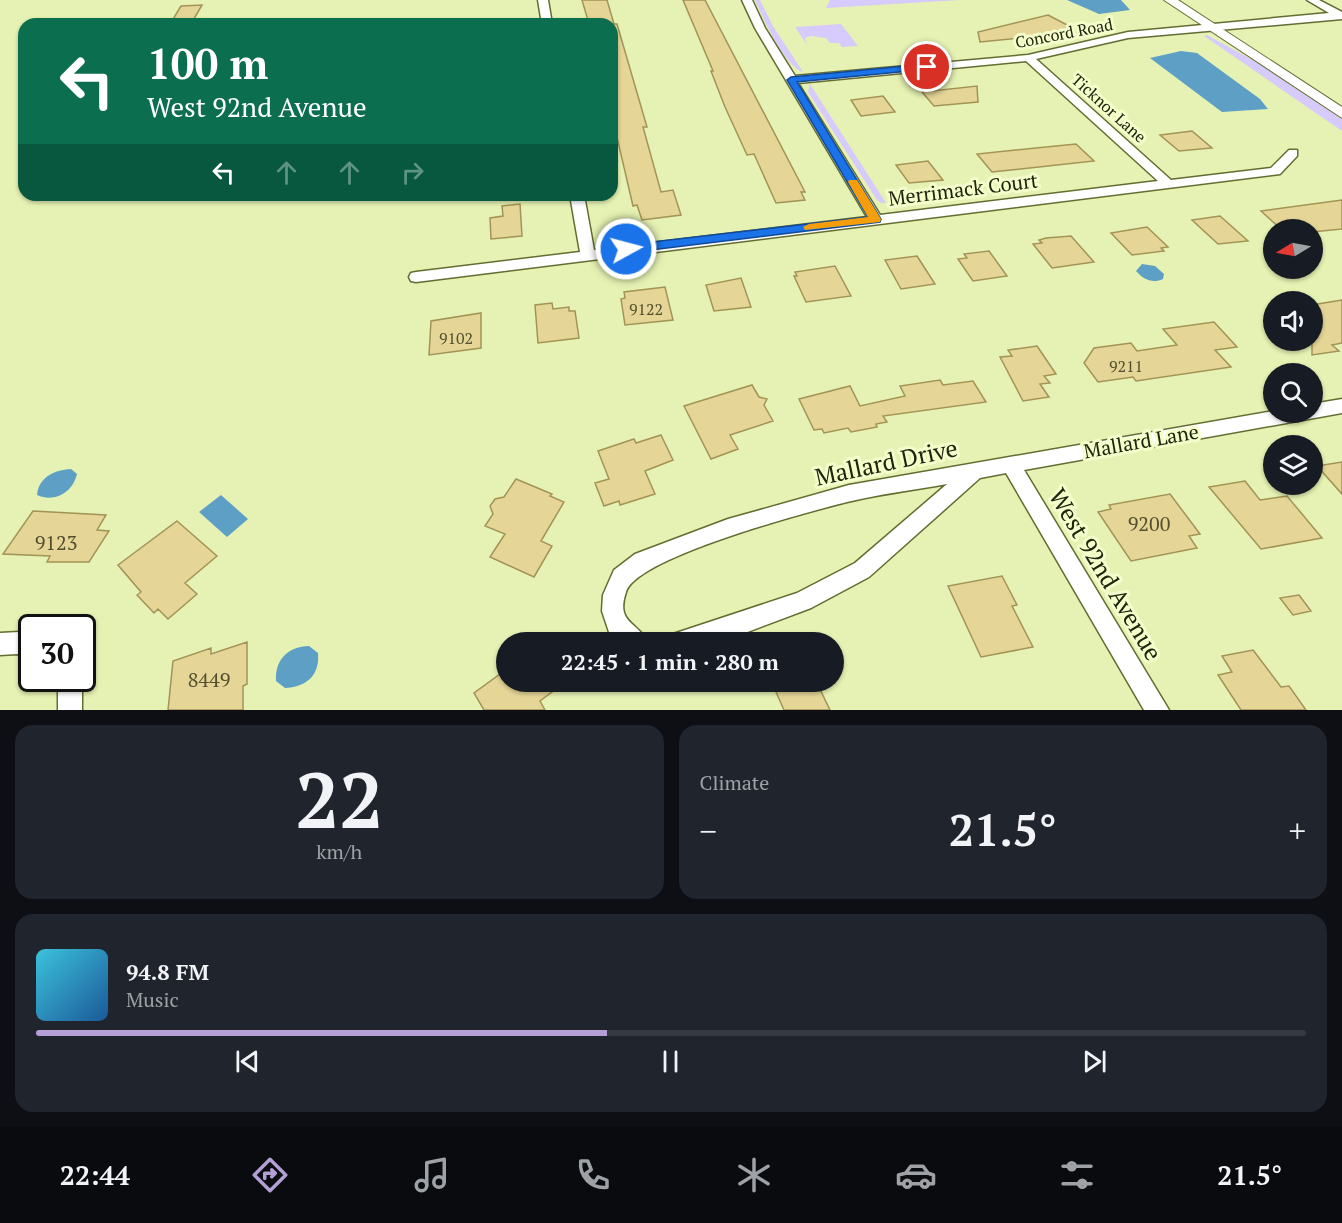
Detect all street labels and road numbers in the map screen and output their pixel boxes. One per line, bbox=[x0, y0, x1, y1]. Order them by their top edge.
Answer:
street label: Concord Road bbox=[1013, 13, 1115, 53]
street label: Ticknor Lane bbox=[1067, 69, 1151, 147]
street label: Merrimack Court bbox=[887, 166, 1040, 212]
street label: Mallard Lane bbox=[1081, 418, 1201, 464]
street label: Mallard Drive bbox=[812, 431, 960, 493]
street label: West 92nd Avenue bbox=[1042, 482, 1170, 666]

